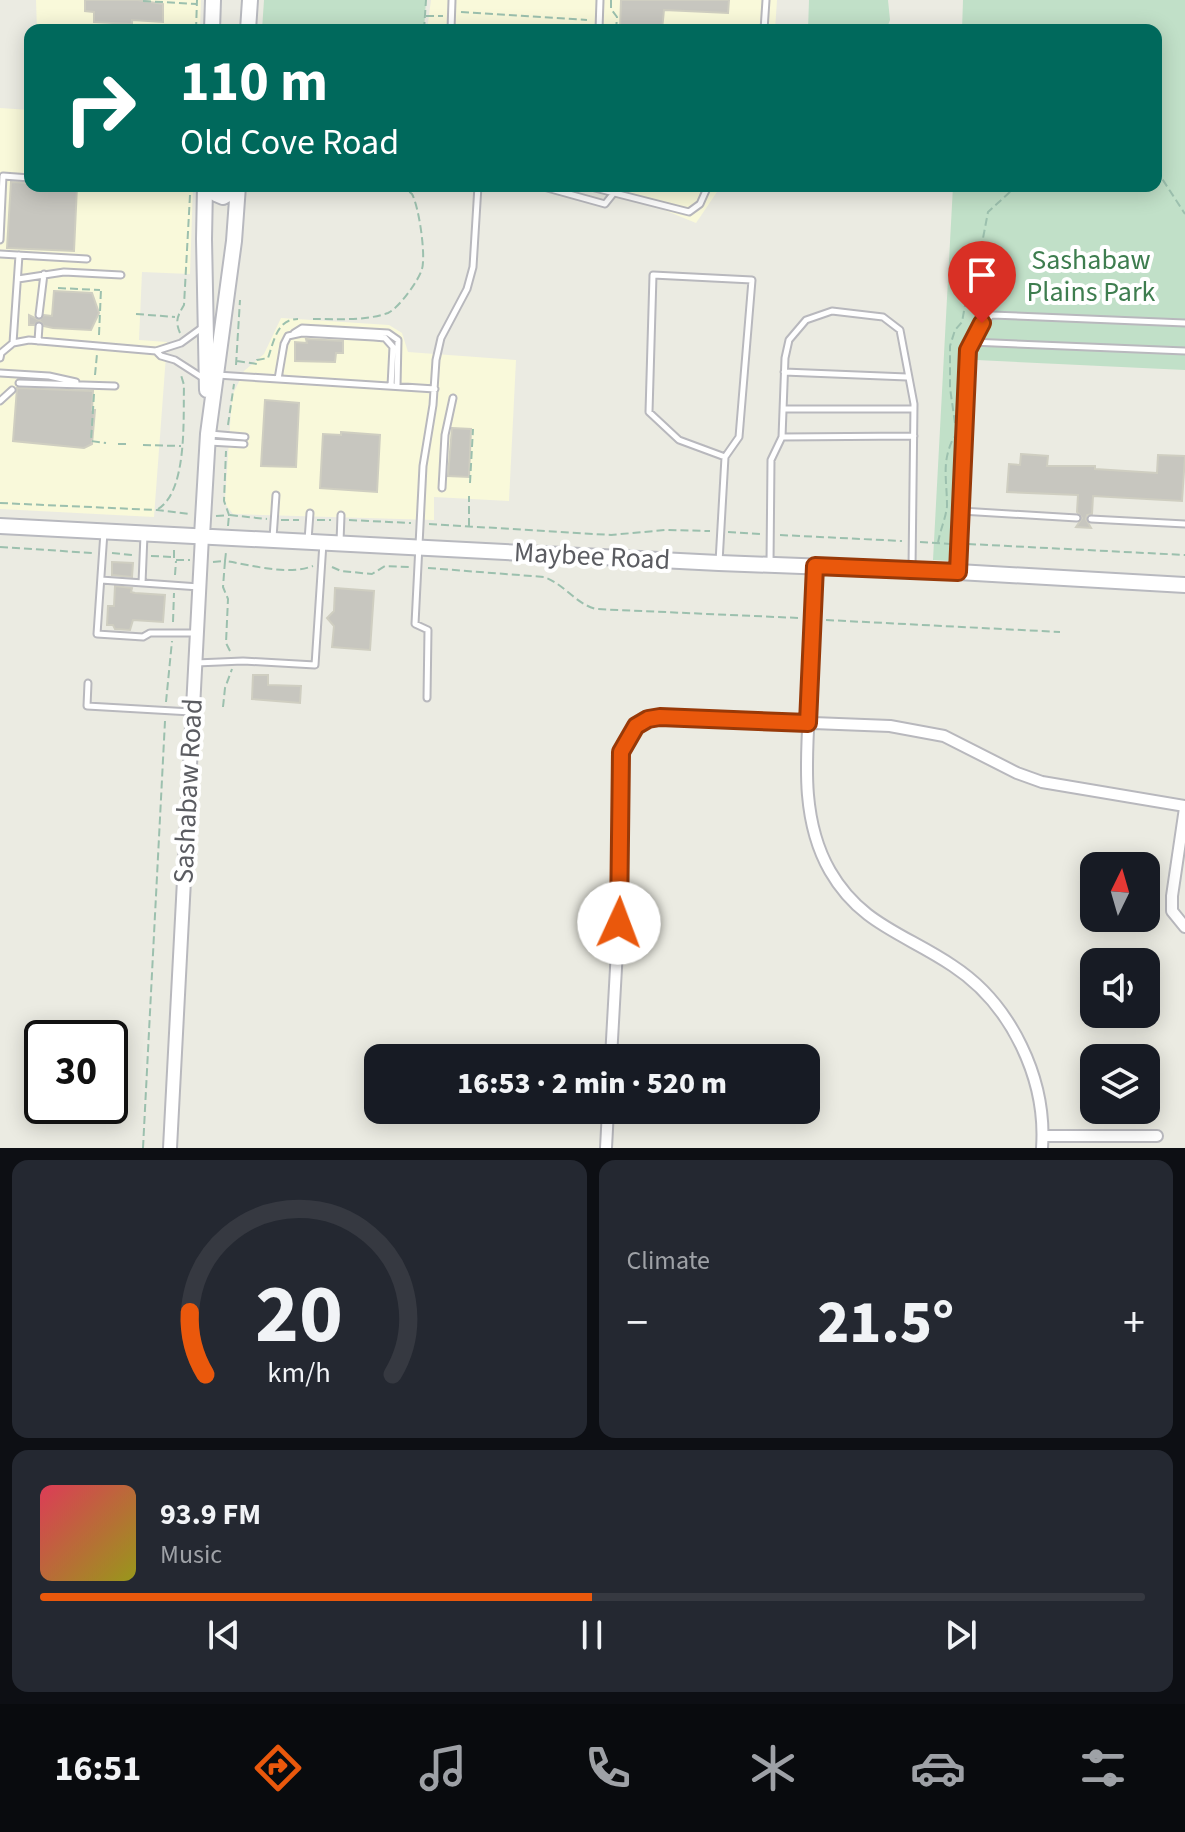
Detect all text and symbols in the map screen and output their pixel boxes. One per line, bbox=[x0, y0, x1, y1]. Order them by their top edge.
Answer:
text: 110 m bbox=[180, 43, 328, 122]
icon: right bbox=[48, 56, 152, 160]
text: Old Cove Road bbox=[180, 117, 399, 168]
park label: Sashabaw Plains Park bbox=[1027, 240, 1156, 312]
pin bbox=[948, 241, 1016, 323]
icon: arrive bbox=[960, 253, 1004, 297]
street label: Maybee Road bbox=[513, 532, 671, 580]
street label: Sashabaw Road bbox=[163, 697, 213, 885]
north arrow bbox=[1080, 852, 1160, 932]
map controls bbox=[1080, 852, 1160, 1124]
position arrow bbox=[577, 881, 661, 965]
button: sound bbox=[1080, 948, 1160, 1028]
speed limit sign: 30 bbox=[24, 1020, 128, 1124]
button: layers bbox=[1080, 1044, 1160, 1124]
text: 16:53 · 2 min · 520 m bbox=[457, 1062, 727, 1105]
text: Climate bbox=[627, 1242, 710, 1279]
text: 20 bbox=[255, 1256, 343, 1374]
text: 21.5° bbox=[817, 1281, 954, 1366]
text: − bbox=[627, 1292, 648, 1355]
text: + bbox=[1123, 1292, 1145, 1355]
text: km/h bbox=[268, 1353, 331, 1393]
text: 93.9 FM bbox=[160, 1493, 261, 1536]
text: Music bbox=[160, 1536, 222, 1573]
icon: previous bbox=[202, 1613, 246, 1657]
icon: pause bbox=[570, 1613, 614, 1657]
icon: next bbox=[939, 1613, 983, 1657]
icon: directions bbox=[250, 1740, 306, 1796]
icon: music bbox=[415, 1740, 471, 1796]
icon: phone bbox=[580, 1740, 636, 1796]
icon: climate bbox=[745, 1740, 801, 1796]
icon: car bbox=[910, 1740, 966, 1796]
icon: filters bbox=[1075, 1740, 1131, 1796]
text: 16:51 bbox=[54, 1743, 141, 1794]

